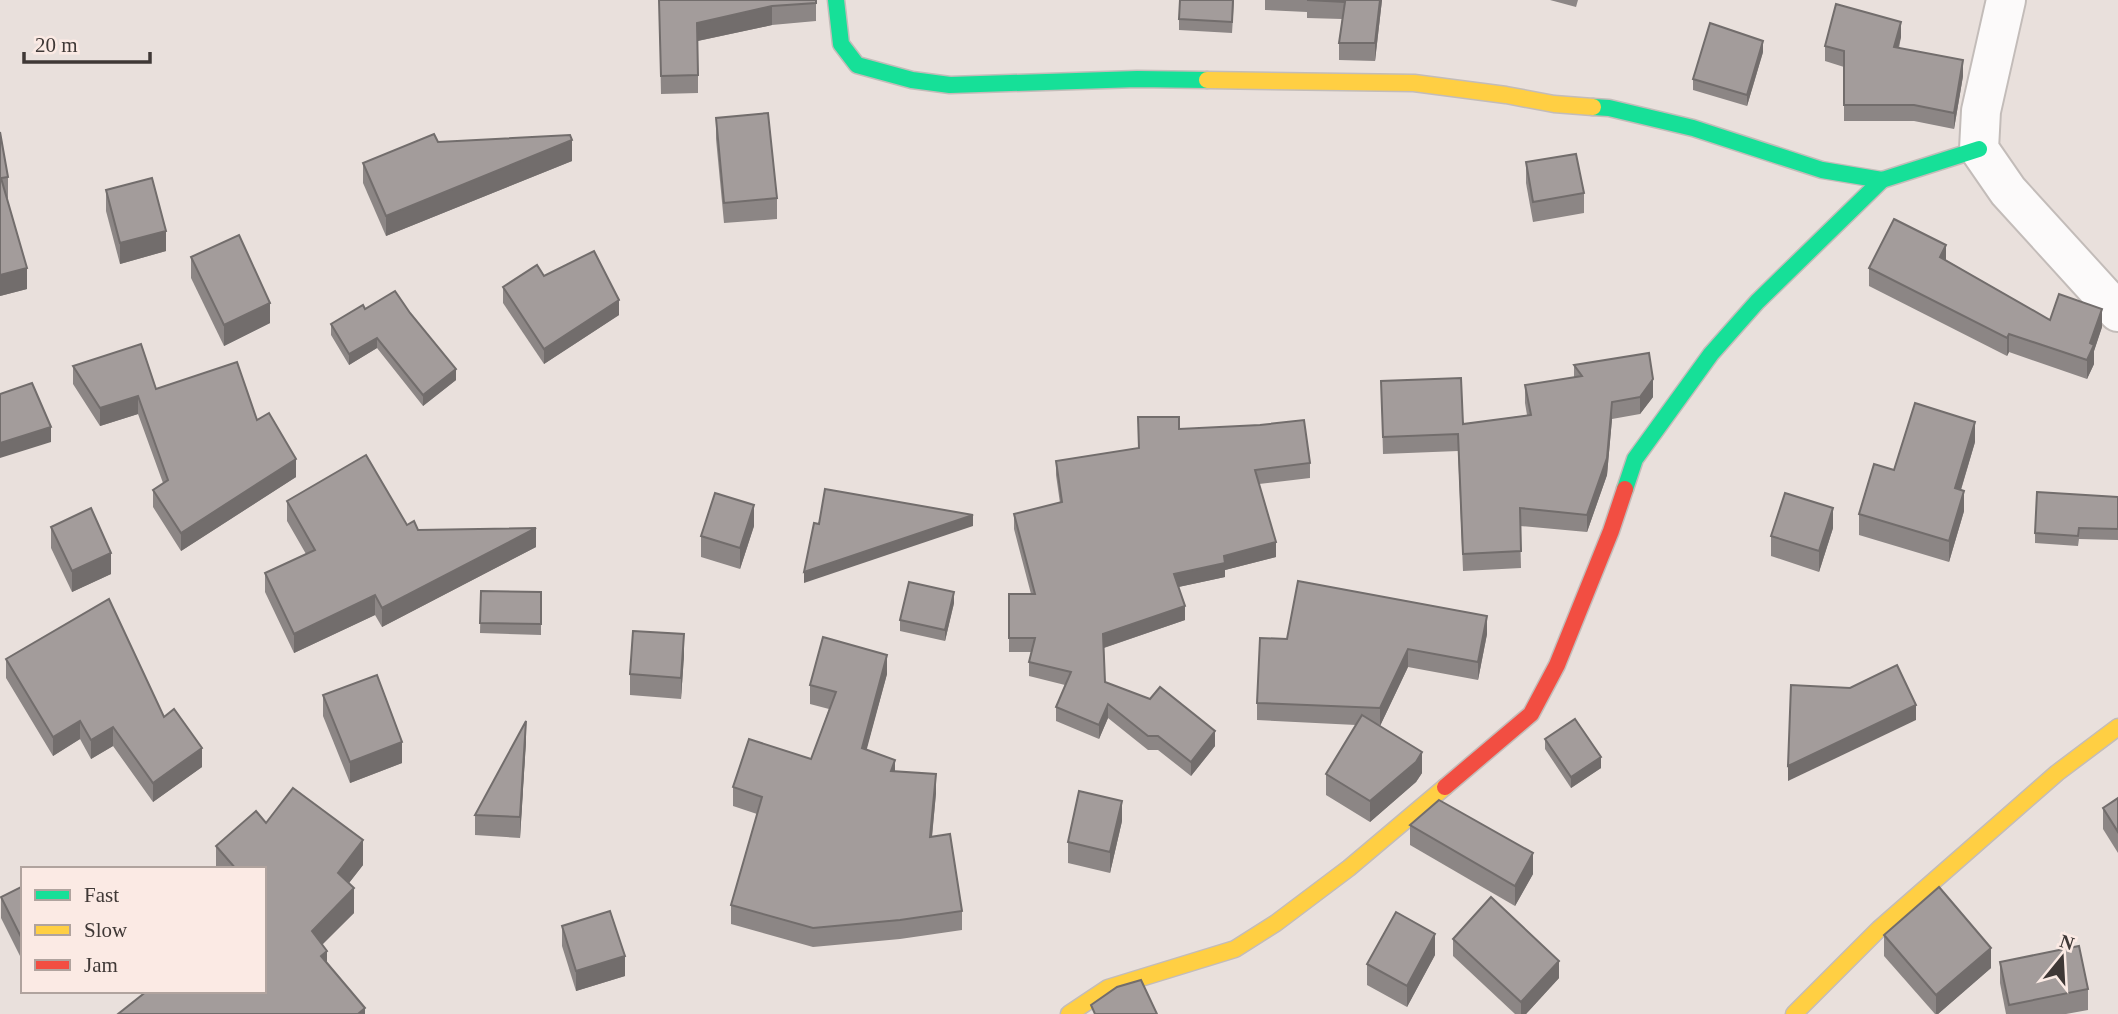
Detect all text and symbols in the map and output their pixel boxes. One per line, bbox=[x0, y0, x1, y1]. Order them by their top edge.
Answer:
scale bar bbox=[24, 21, 150, 65]
text: 20 m bbox=[35, 33, 78, 57]
legend bbox=[21, 867, 266, 993]
text: Fast bbox=[84, 883, 119, 907]
text: Slow bbox=[84, 918, 128, 942]
north arrow bbox=[2027, 923, 2097, 993]
text: N bbox=[2057, 930, 2077, 954]
text: Jam bbox=[84, 953, 118, 977]

